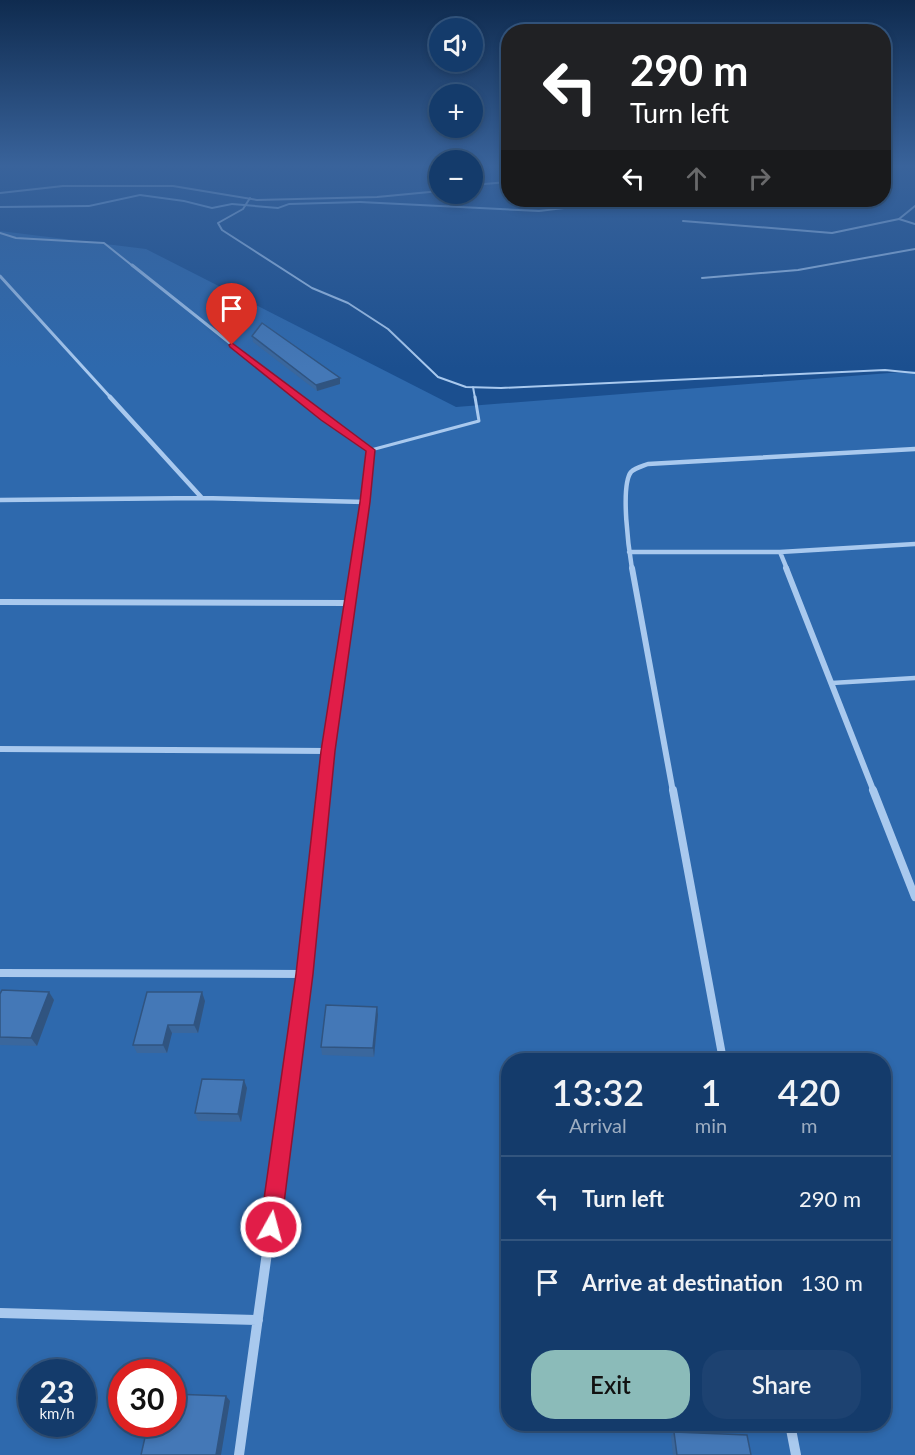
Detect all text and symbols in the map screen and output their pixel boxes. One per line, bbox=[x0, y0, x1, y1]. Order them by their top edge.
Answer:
map controls bbox=[429, 18, 483, 204]
button: sound bbox=[429, 18, 483, 72]
text: 290 m bbox=[630, 45, 748, 95]
icon: left bbox=[531, 48, 609, 126]
button: + bbox=[429, 84, 483, 138]
text: Turn left bbox=[630, 96, 729, 129]
button: − bbox=[429, 150, 483, 204]
icon: left bbox=[617, 162, 650, 195]
icon: ahead bbox=[680, 162, 713, 195]
icon: right bbox=[743, 162, 776, 195]
pin bbox=[206, 283, 257, 345]
icon: arrive bbox=[215, 292, 248, 325]
text: 13:32 bbox=[552, 1070, 644, 1114]
text: 1 bbox=[701, 1070, 721, 1114]
text: 420 bbox=[778, 1070, 840, 1114]
text: Arrival bbox=[569, 1113, 627, 1137]
text: min bbox=[695, 1113, 727, 1137]
text: m bbox=[801, 1113, 817, 1137]
icon: left bbox=[531, 1182, 564, 1215]
text: Turn left bbox=[582, 1185, 664, 1212]
text: 290 m bbox=[799, 1185, 861, 1212]
position arrow bbox=[239, 1195, 303, 1259]
icon: arrive bbox=[531, 1266, 564, 1299]
text: Arrive at destination bbox=[582, 1269, 783, 1296]
text: 130 m bbox=[801, 1269, 863, 1296]
button: Exit bbox=[531, 1350, 690, 1419]
button: Share bbox=[702, 1350, 861, 1419]
speed limit sign: 30 bbox=[108, 1359, 186, 1437]
text: 23 bbox=[40, 1373, 74, 1409]
text: km/h bbox=[39, 1404, 75, 1422]

